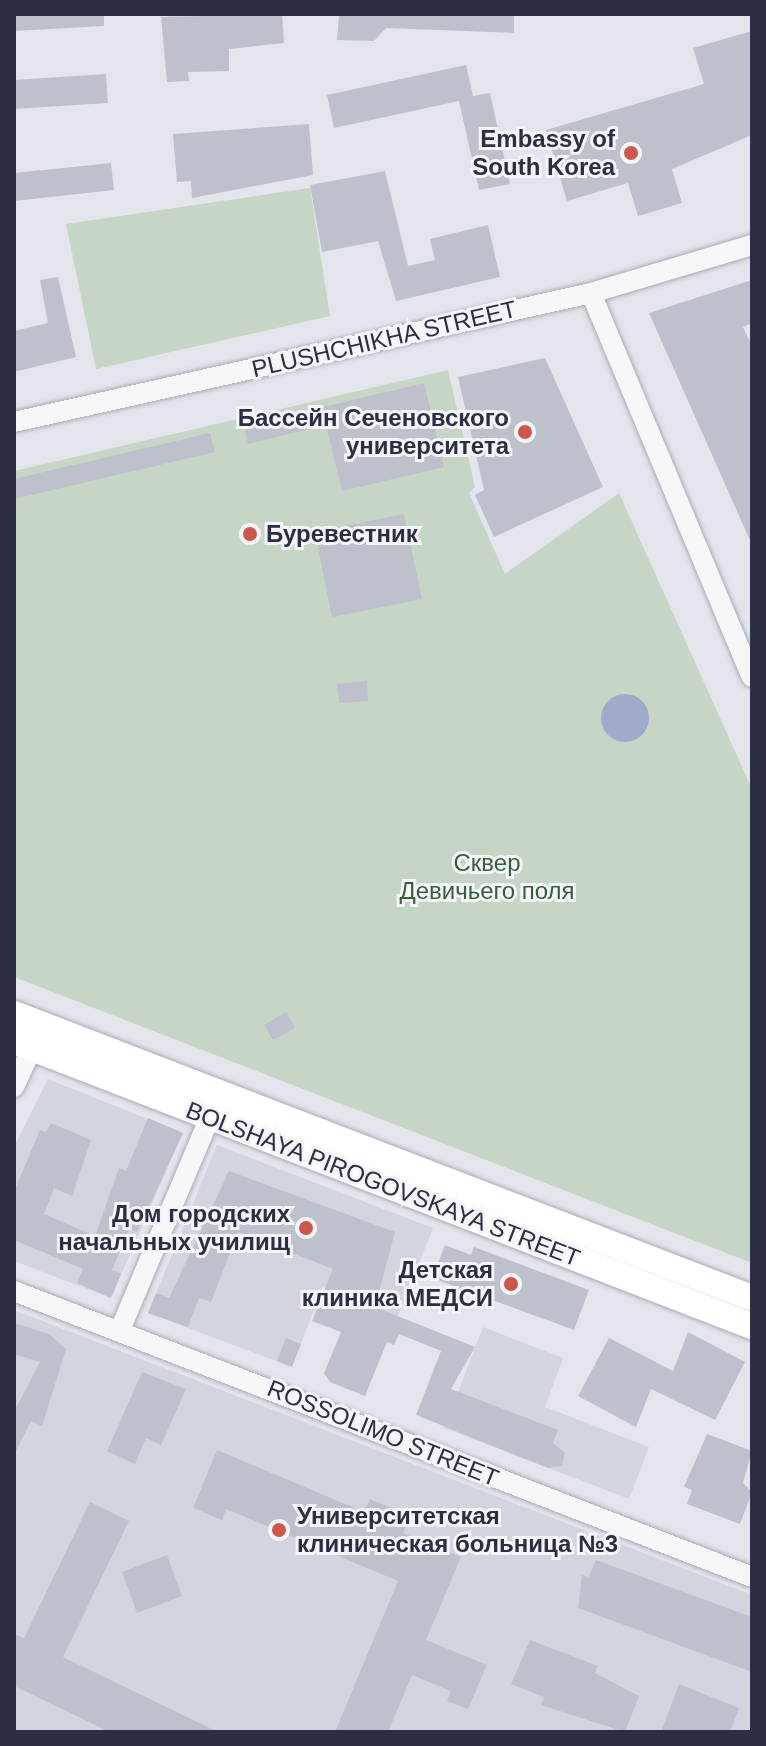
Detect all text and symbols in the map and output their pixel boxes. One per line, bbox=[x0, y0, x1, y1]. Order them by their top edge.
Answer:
place label: Embassy of South Korea bbox=[472, 125, 615, 181]
marker: Embassy of South Korea bbox=[622, 144, 640, 162]
street label: PLUSHCHIKHA STREET bbox=[248, 294, 520, 384]
place label: Бассейн Сеченовского университета bbox=[238, 404, 509, 460]
marker: Бассейн Сеченовского университета bbox=[516, 423, 534, 441]
place label: Буревестник bbox=[266, 520, 418, 548]
marker: Буревестник bbox=[241, 525, 259, 543]
park label: Сквер Девичьего поля bbox=[399, 849, 575, 905]
street label: BOLSHAYA PIROGOVSKAYA STREET bbox=[181, 1095, 585, 1273]
place label: Дом городских начальных училищ bbox=[58, 1200, 290, 1256]
marker: Дом городских начальных училищ bbox=[297, 1219, 315, 1237]
place label: Детская клиника МЕДСИ bbox=[302, 1256, 493, 1312]
marker: Детская клиника МЕДСИ bbox=[500, 1273, 522, 1295]
street label: ROSSOLIMO STREET bbox=[263, 1373, 503, 1493]
place label: Университетская клиническая больница №3 bbox=[297, 1502, 618, 1558]
marker: Университетская клиническая больница №3 bbox=[268, 1519, 290, 1541]

